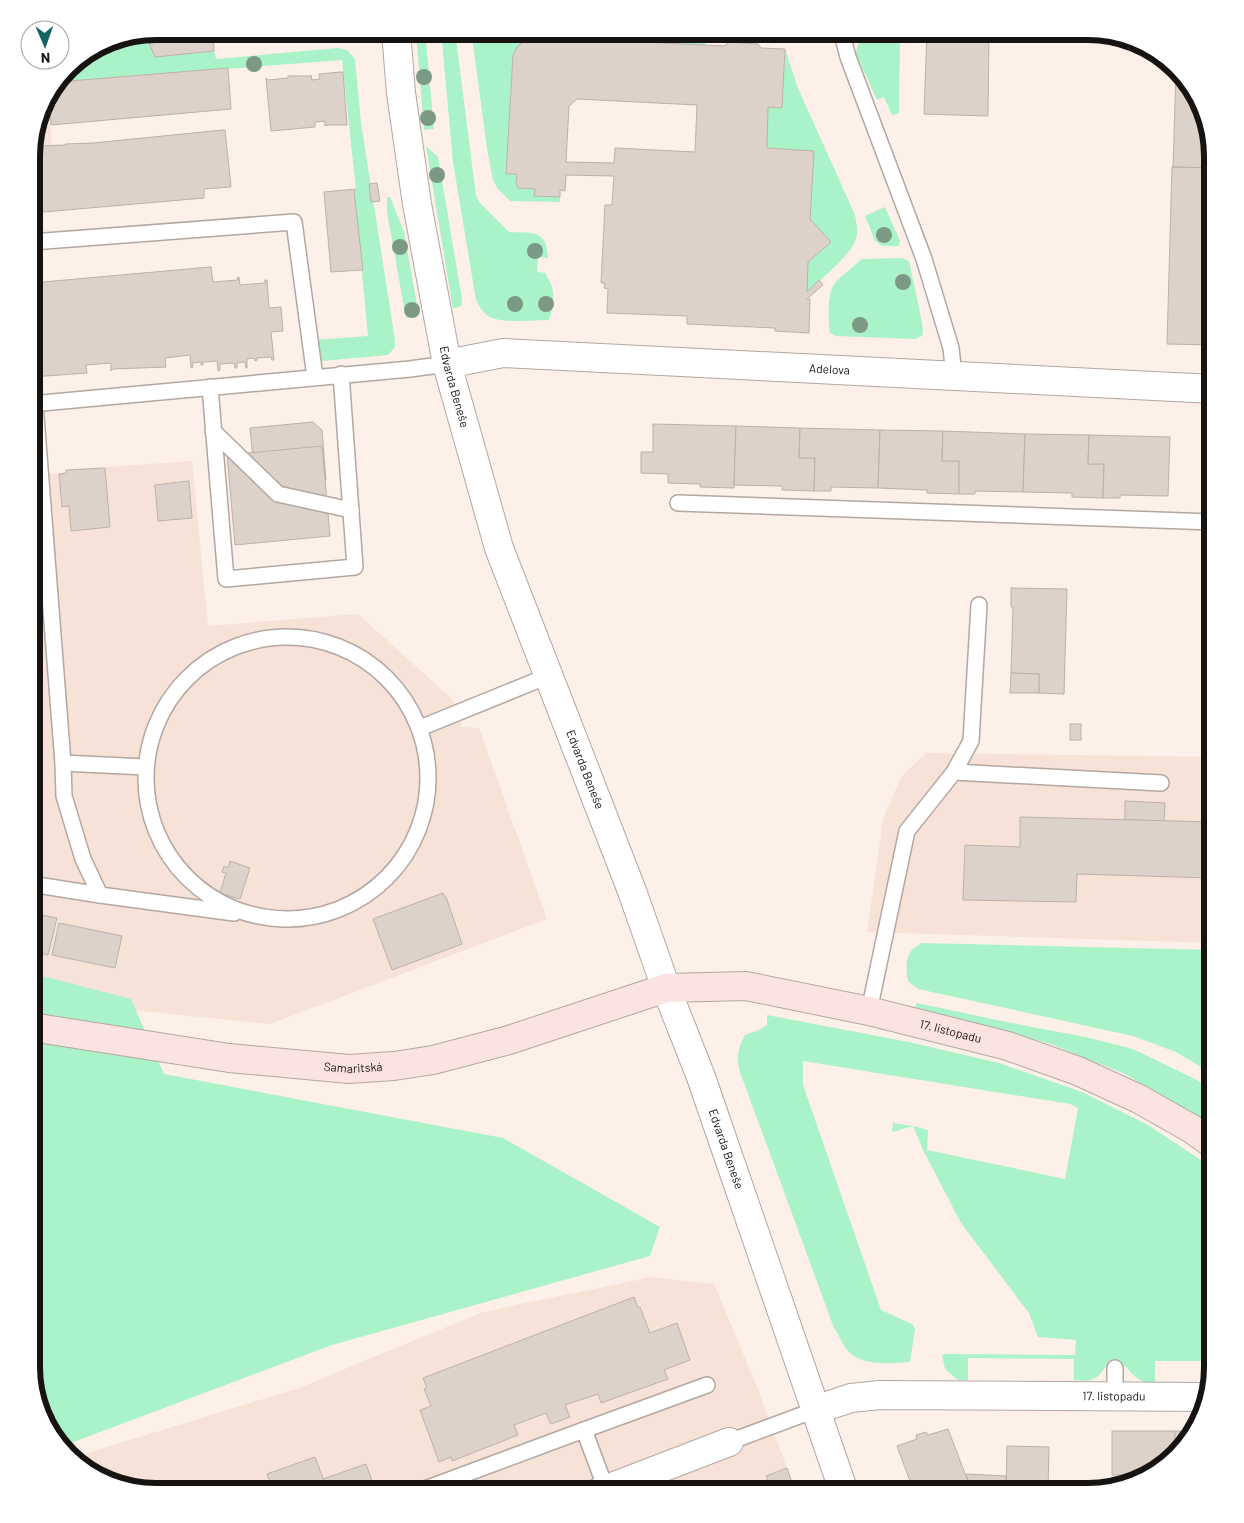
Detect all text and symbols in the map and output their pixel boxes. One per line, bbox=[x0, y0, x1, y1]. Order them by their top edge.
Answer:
north arrow bbox=[20, 20, 70, 70]
text: N bbox=[41, 50, 50, 67]
street label: Edvarda Beneše bbox=[438, 345, 473, 429]
street label: Adelova bbox=[809, 361, 850, 377]
street label: Edvarda Beneše bbox=[564, 728, 608, 811]
street label: 17. listopadu bbox=[918, 1016, 983, 1045]
street label: Samaritská bbox=[323, 1059, 383, 1075]
street label: Edvarda Beneše bbox=[707, 1107, 747, 1191]
street label: 17. listopadu bbox=[1082, 1388, 1146, 1403]

